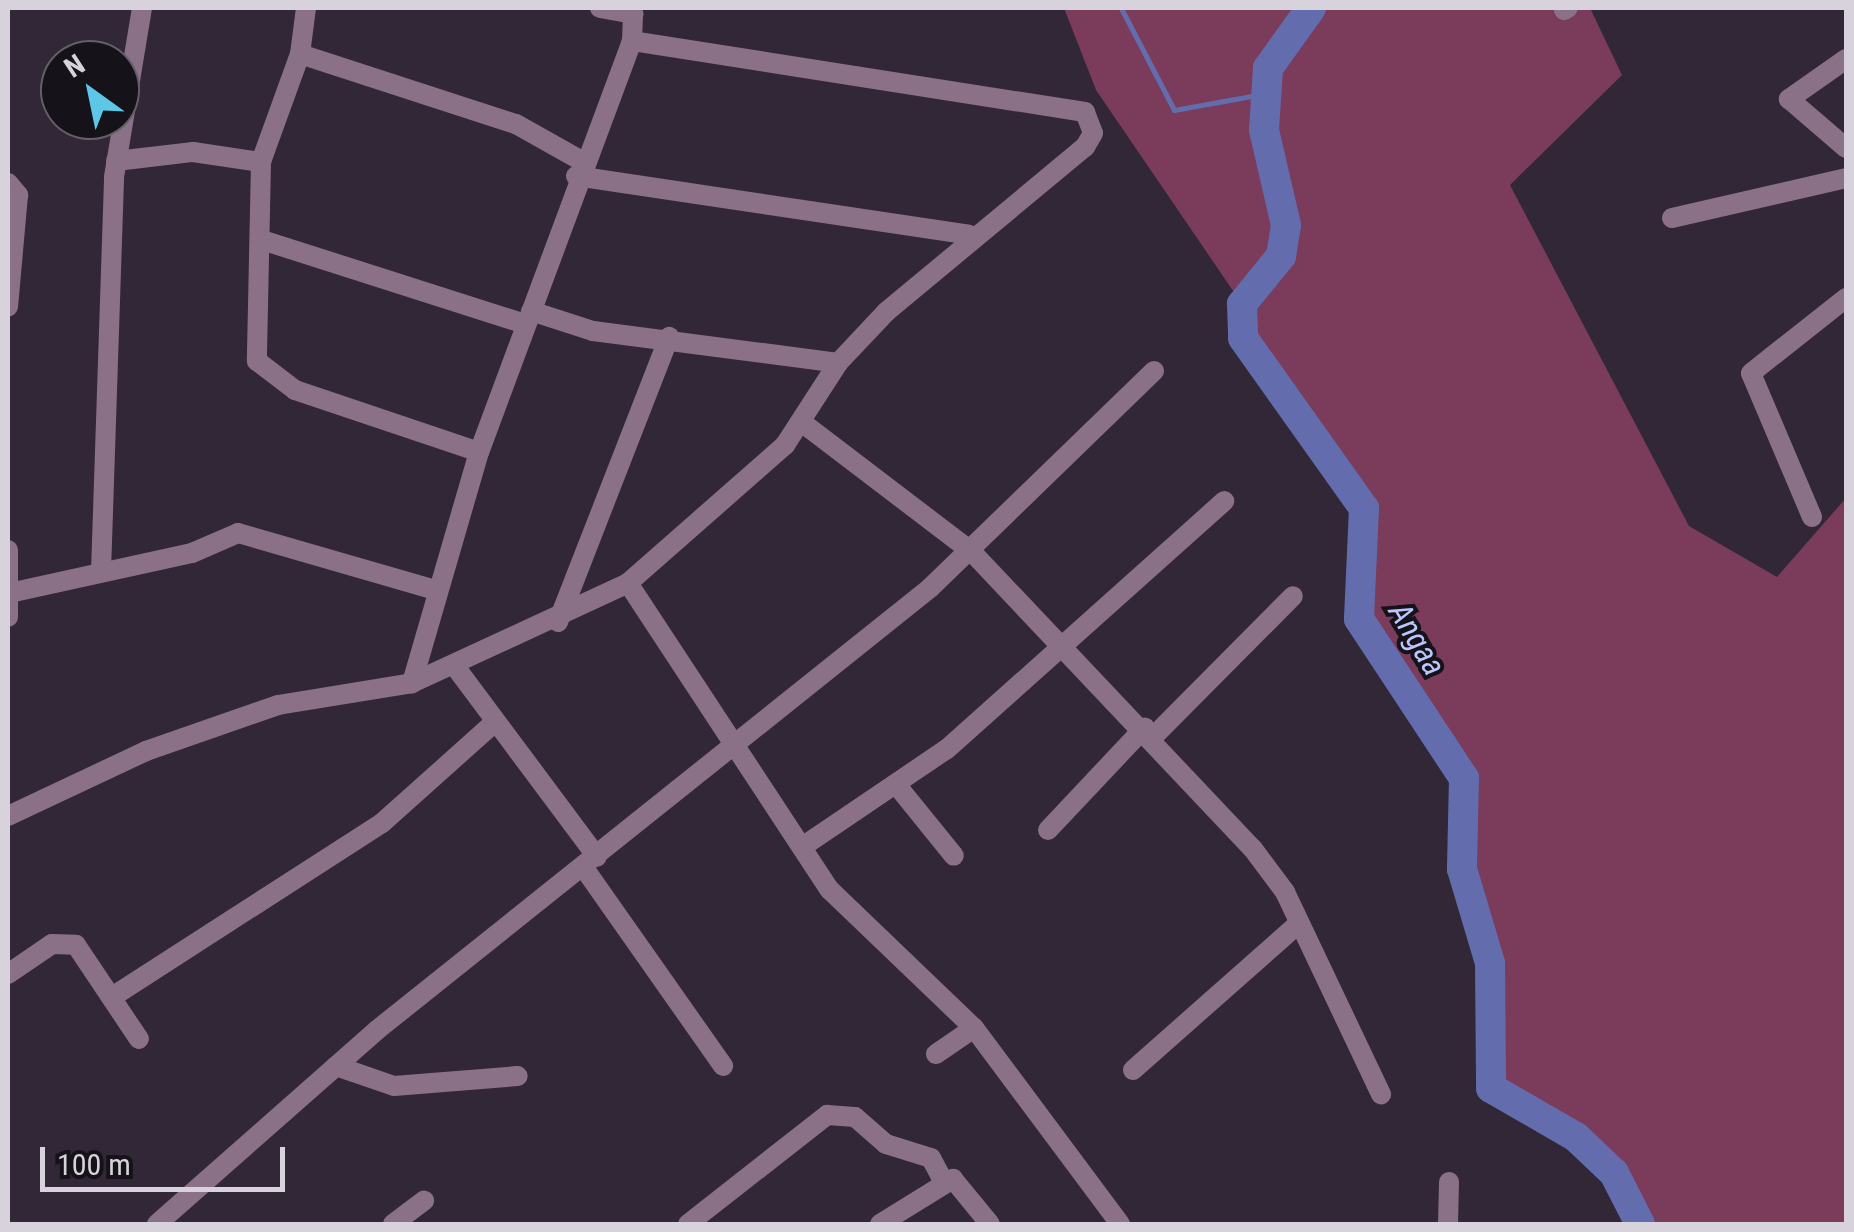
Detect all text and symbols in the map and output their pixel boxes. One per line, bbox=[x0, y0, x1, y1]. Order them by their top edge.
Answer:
north arrow bbox=[40, 40, 140, 140]
text: N bbox=[58, 48, 91, 85]
water label: Angaa bbox=[1380, 596, 1454, 682]
scale bar bbox=[45, 1127, 290, 1189]
text: 100 m bbox=[57, 1147, 131, 1182]

